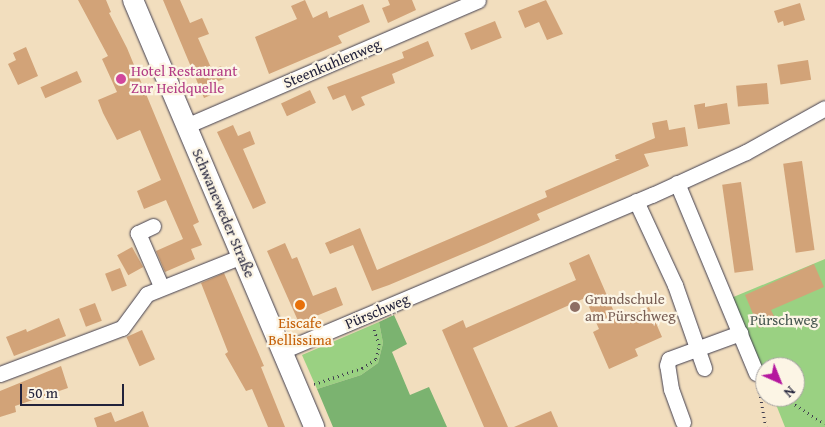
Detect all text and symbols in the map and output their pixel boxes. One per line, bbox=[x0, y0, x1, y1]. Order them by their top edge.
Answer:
street label: Steenkuhlenweg bbox=[281, 34, 383, 92]
place label: Hotel Restaurant Zur Heidquelle bbox=[131, 61, 237, 96]
marker: Hotel Restaurant Zur Heidquelle bbox=[115, 73, 127, 85]
street label: Schwaneweder Straße bbox=[189, 146, 259, 280]
street label: Pürschweg bbox=[342, 289, 412, 333]
place label: Grundschule am Pürschweg bbox=[585, 289, 676, 324]
marker: Eiscafe Bellissima bbox=[294, 299, 306, 311]
marker: Grundschule am Pürschweg bbox=[569, 301, 581, 313]
park label: Pürschweg bbox=[750, 311, 818, 329]
place label: Eiscafe Bellissima bbox=[268, 313, 332, 348]
north arrow bbox=[755, 357, 805, 407]
scale bar bbox=[22, 374, 126, 406]
text: 50 m bbox=[28, 382, 58, 403]
text: N bbox=[779, 382, 800, 403]

